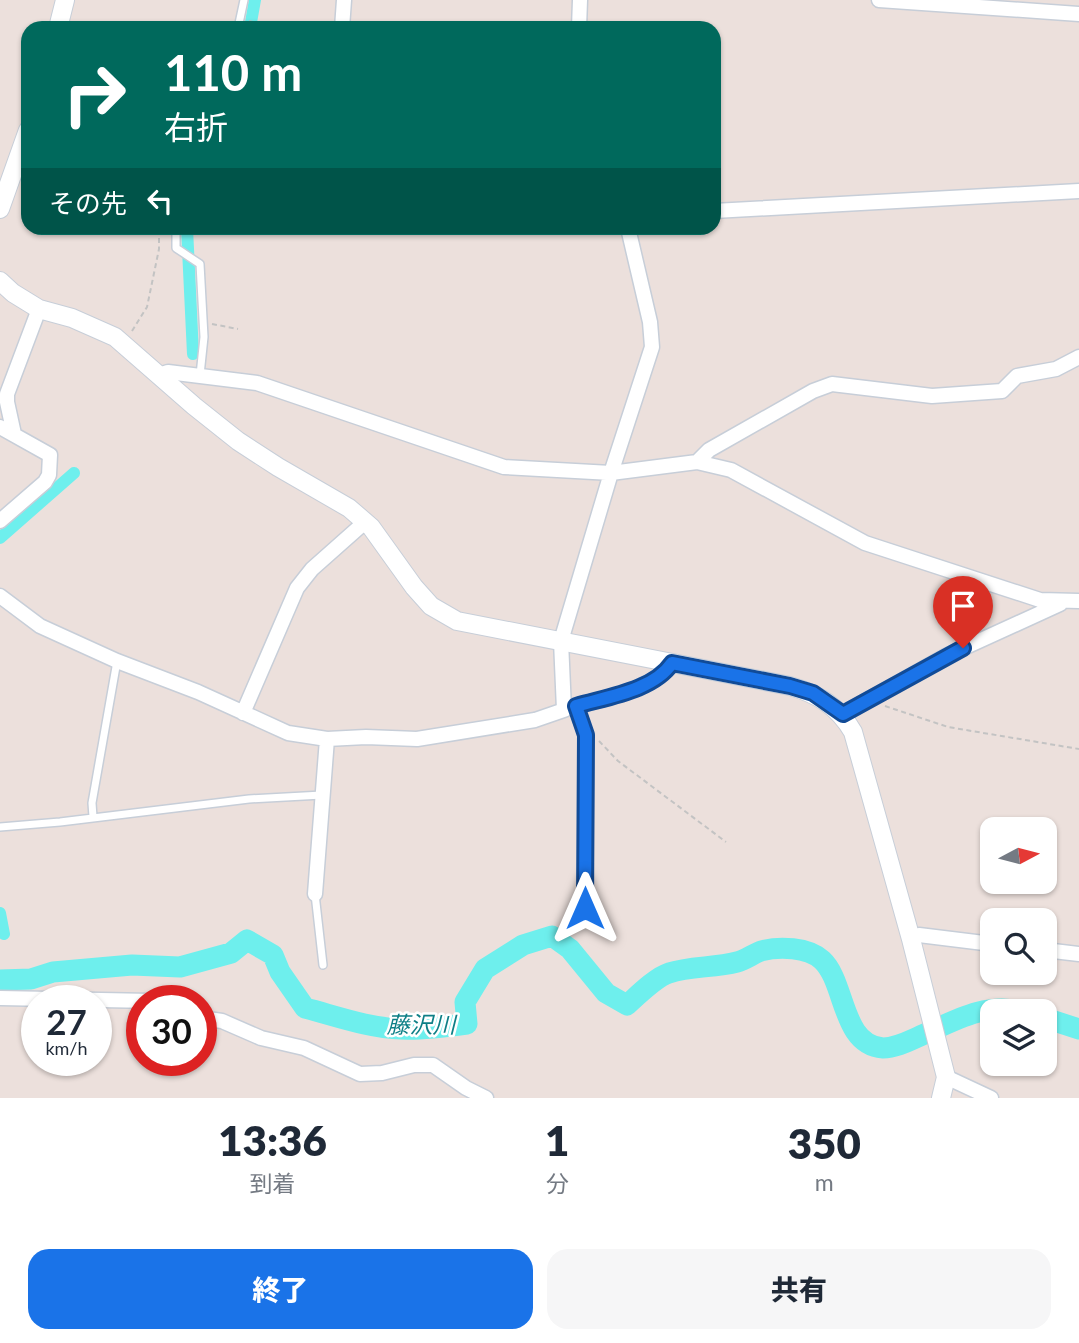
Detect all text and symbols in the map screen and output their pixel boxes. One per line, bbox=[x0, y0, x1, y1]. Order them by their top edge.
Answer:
text: 110 m bbox=[164, 43, 302, 101]
icon: right bbox=[49, 49, 140, 140]
text: 右折 bbox=[164, 107, 228, 146]
icon: left bbox=[141, 182, 179, 220]
text: その先 bbox=[49, 187, 127, 219]
pin bbox=[933, 576, 993, 648]
icon: arrive bbox=[944, 587, 982, 625]
north arrow bbox=[980, 817, 1057, 894]
map controls bbox=[980, 817, 1057, 1076]
position arrow bbox=[548, 871, 622, 945]
button: search bbox=[980, 908, 1057, 985]
speed limit sign: 30 bbox=[126, 985, 217, 1076]
button: layers bbox=[980, 999, 1057, 1076]
text: 27 bbox=[46, 1000, 87, 1042]
water label: 藤沢川 bbox=[387, 1010, 459, 1038]
text: km/h bbox=[45, 1037, 88, 1059]
text: 13:36 bbox=[218, 1115, 327, 1165]
text: 1 bbox=[545, 1115, 569, 1165]
text: 350 bbox=[788, 1118, 861, 1168]
text: m bbox=[815, 1168, 834, 1196]
text: 到着 bbox=[250, 1169, 296, 1197]
text: 分 bbox=[546, 1169, 569, 1197]
button: 終了 bbox=[28, 1249, 533, 1329]
button: 共有 bbox=[547, 1249, 1051, 1329]

